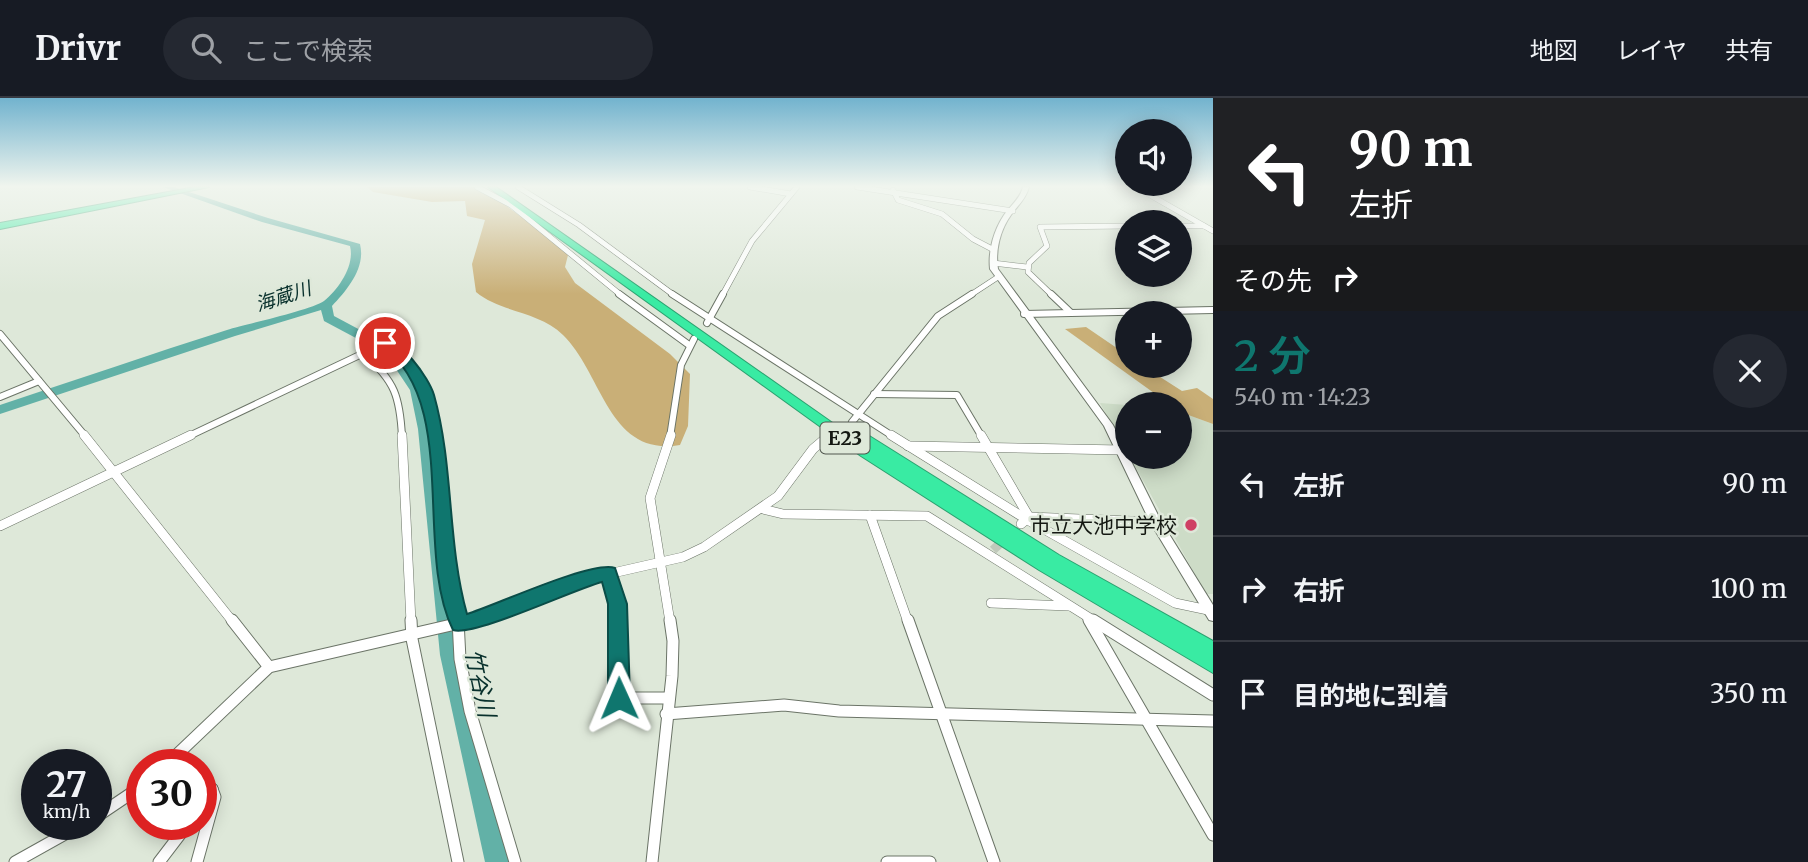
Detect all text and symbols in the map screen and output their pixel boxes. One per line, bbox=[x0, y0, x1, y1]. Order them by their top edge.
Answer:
search box bbox=[163, 17, 653, 80]
text: Drivr bbox=[35, 28, 121, 69]
icon: search bbox=[187, 29, 225, 67]
text: ここで検索 bbox=[243, 34, 373, 67]
text: 地図 bbox=[1530, 35, 1578, 66]
text: レイヤ bbox=[1616, 35, 1687, 66]
text: 共有 bbox=[1725, 35, 1773, 66]
text: 90 m bbox=[1349, 118, 1473, 179]
map controls bbox=[1115, 119, 1192, 469]
button: sound bbox=[1115, 119, 1192, 196]
icon: left bbox=[1234, 126, 1325, 217]
text: 左折 bbox=[1349, 185, 1413, 225]
button: layers bbox=[1115, 210, 1192, 287]
icon: right bbox=[1326, 259, 1364, 297]
text: その先 bbox=[1234, 264, 1312, 297]
water label: 海蔵川 bbox=[252, 275, 316, 316]
button: + bbox=[1115, 301, 1192, 378]
pin bbox=[355, 313, 415, 373]
icon: arrive bbox=[366, 324, 404, 362]
text: 2 分 bbox=[1234, 330, 1311, 382]
button: close bbox=[1713, 334, 1787, 408]
text: 540 m · 14:23 bbox=[1234, 382, 1371, 411]
button: − bbox=[1115, 392, 1192, 469]
road number: E23 bbox=[820, 422, 870, 454]
icon: left bbox=[1234, 465, 1272, 503]
text: 90 m bbox=[1723, 467, 1787, 500]
text: 左折 bbox=[1293, 469, 1345, 502]
place label: 市立大池中学校 bbox=[1030, 512, 1177, 539]
marker: 市立大池中学校 bbox=[1183, 517, 1199, 533]
icon: right bbox=[1234, 570, 1272, 608]
text: 100 m bbox=[1711, 572, 1787, 605]
text: 右折 bbox=[1293, 574, 1345, 607]
water label: 竹谷川 bbox=[460, 646, 503, 723]
position arrow bbox=[582, 661, 656, 735]
icon: arrive bbox=[1234, 675, 1272, 713]
text: 350 m bbox=[1710, 677, 1787, 710]
text: 目的地に到着 bbox=[1293, 679, 1449, 712]
speed limit sign: 30 bbox=[126, 749, 217, 840]
text: 27 bbox=[46, 763, 87, 807]
text: km/h bbox=[43, 800, 90, 823]

